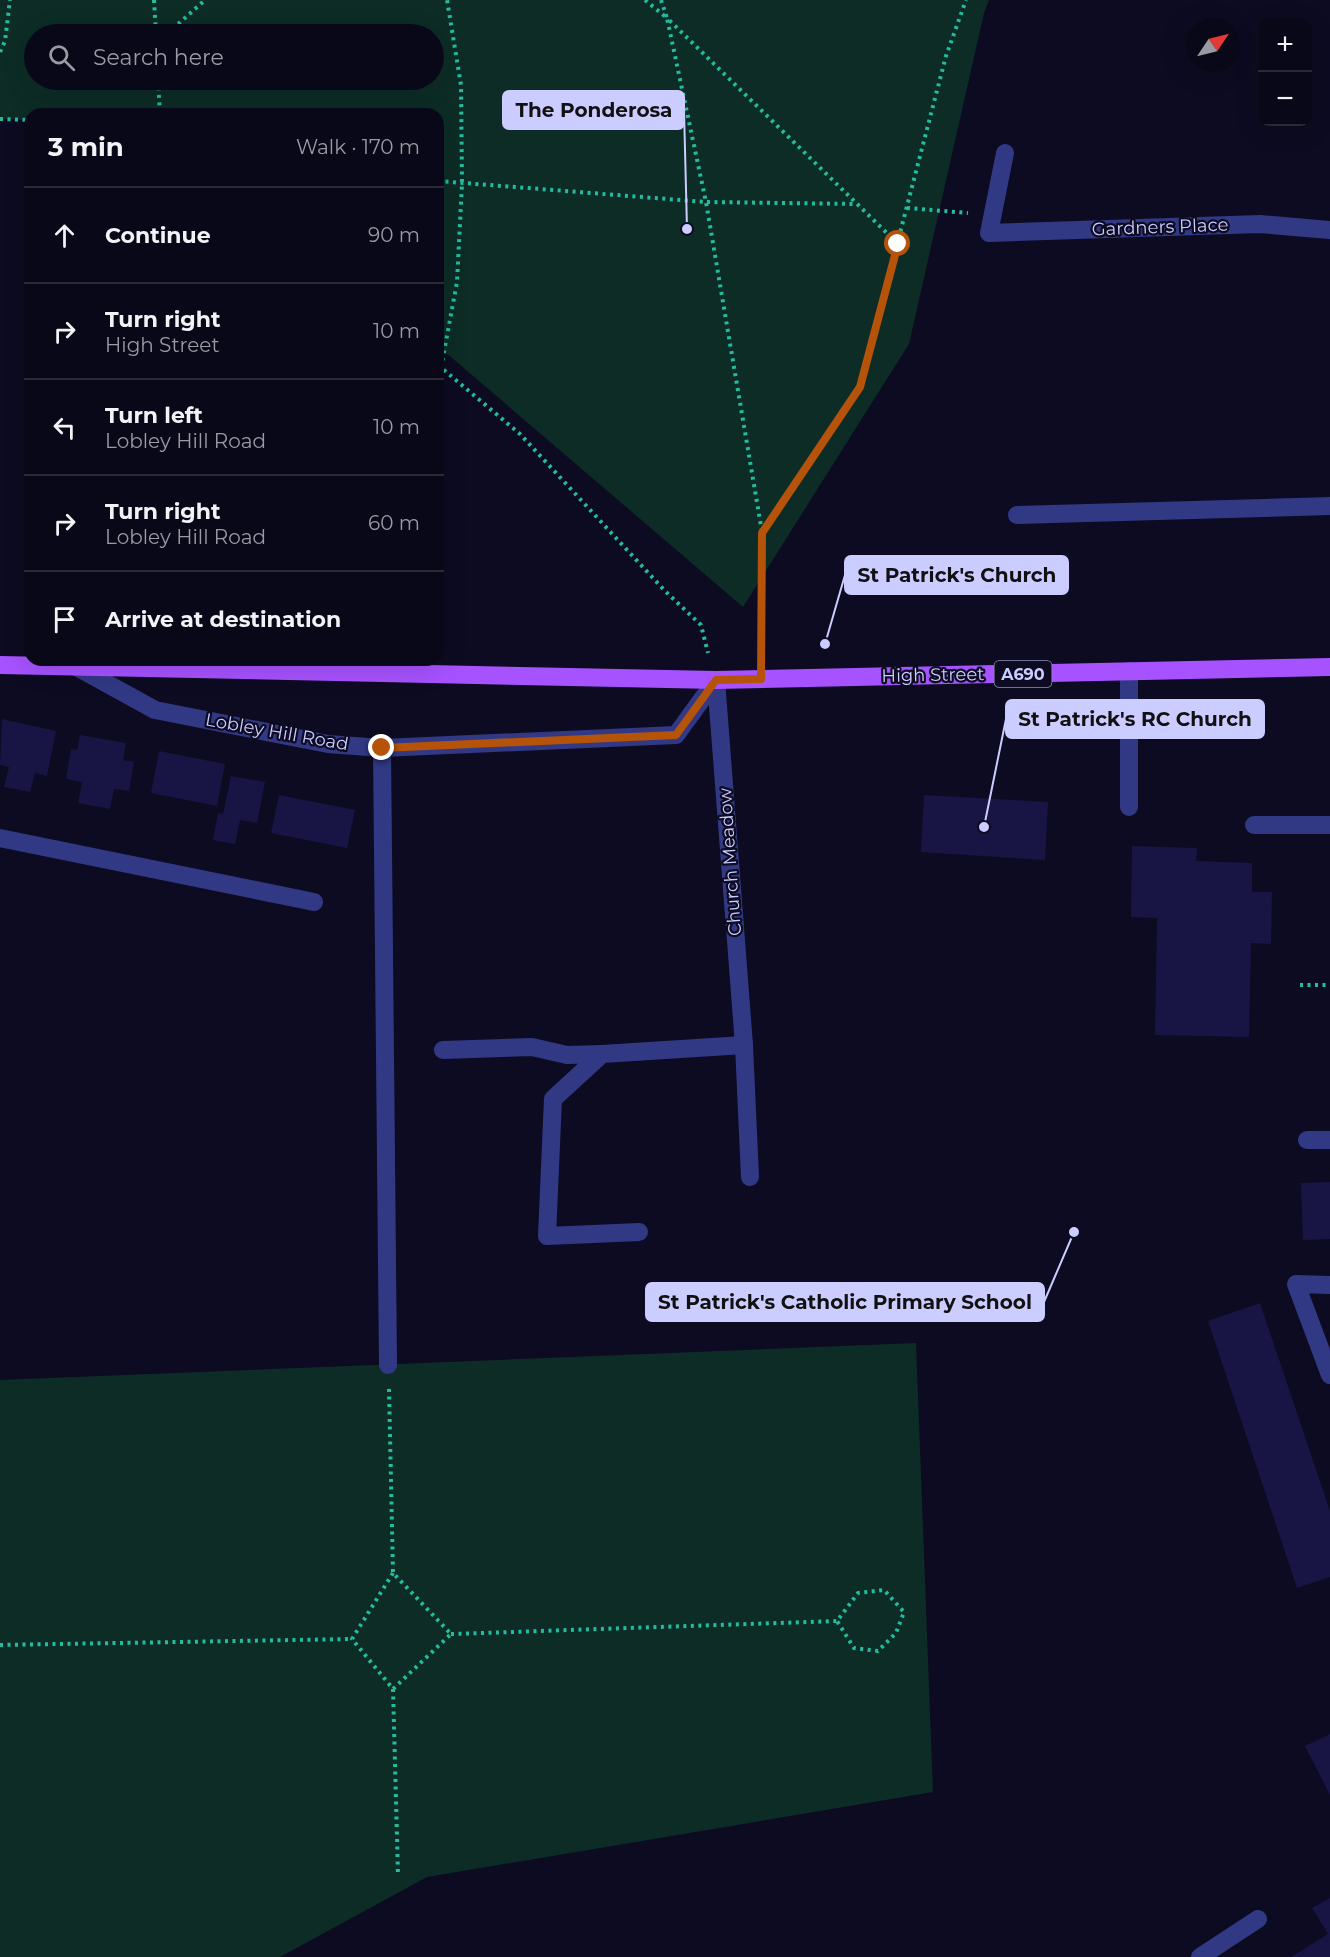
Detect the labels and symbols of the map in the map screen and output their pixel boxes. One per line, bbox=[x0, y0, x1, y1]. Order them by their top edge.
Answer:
north arrow bbox=[1186, 18, 1240, 72]
callout: The Ponderosa bbox=[503, 91, 684, 129]
text: The Ponderosa bbox=[516, 98, 672, 122]
street label: Gardners Place bbox=[1091, 214, 1229, 240]
route start bbox=[884, 230, 910, 256]
callout: St Patrick's Church bbox=[845, 556, 1068, 594]
text: St Patrick's Church bbox=[858, 563, 1056, 587]
road number: A690 bbox=[994, 661, 1052, 687]
street label: High Street bbox=[881, 663, 985, 687]
callout: St Patrick's RC Church bbox=[1006, 700, 1264, 738]
text: St Patrick's RC Church bbox=[1018, 707, 1252, 731]
street label: Lobley Hill Road bbox=[204, 709, 350, 755]
route end bbox=[368, 734, 394, 760]
street label: Church Meadow bbox=[714, 787, 746, 937]
callout: St Patrick's Catholic Primary School bbox=[646, 1283, 1044, 1321]
text: St Patrick's Catholic Primary School bbox=[658, 1290, 1032, 1314]

